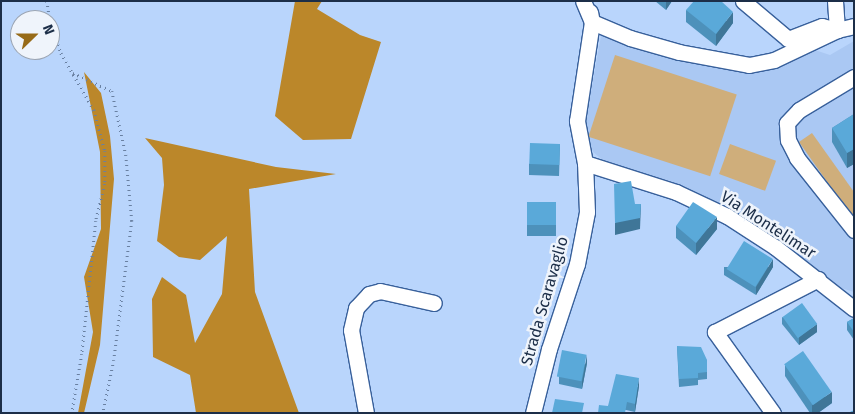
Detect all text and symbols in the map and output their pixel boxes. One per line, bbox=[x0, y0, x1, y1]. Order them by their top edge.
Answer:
north arrow bbox=[10, 10, 60, 60]
text: N bbox=[39, 22, 58, 37]
street label: Via Montelimar bbox=[717, 187, 819, 263]
street label: Strada Scaravaglio bbox=[517, 234, 573, 368]

